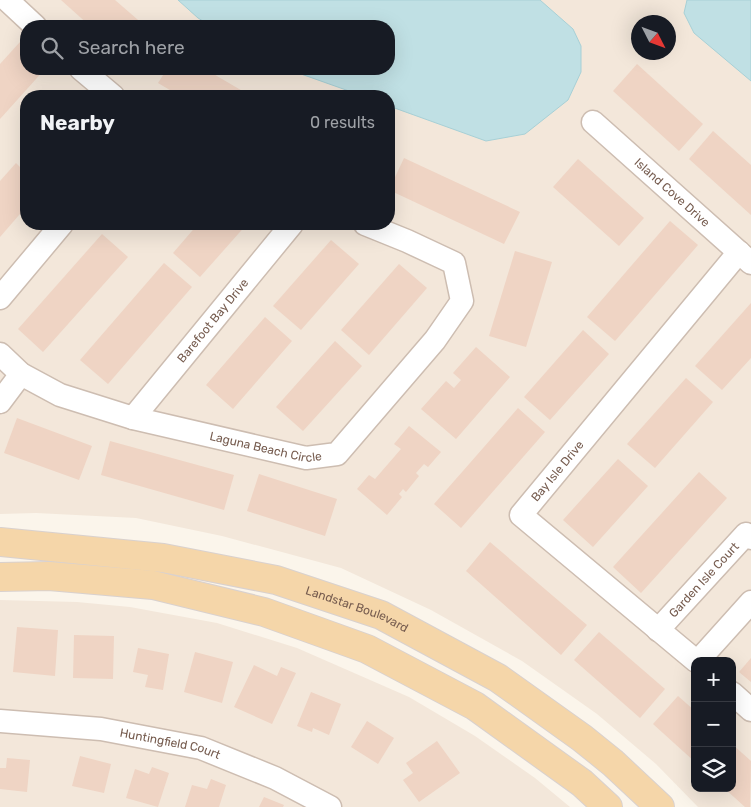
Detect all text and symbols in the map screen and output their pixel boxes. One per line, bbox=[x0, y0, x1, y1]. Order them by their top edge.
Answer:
north arrow bbox=[631, 15, 676, 60]
search box bbox=[20, 20, 395, 75]
icon: search bbox=[38, 34, 66, 62]
text: Search here bbox=[78, 36, 185, 59]
text: Nearby bbox=[40, 110, 115, 135]
text: 0 results bbox=[310, 113, 375, 132]
street label: Island Cove Drive bbox=[632, 155, 713, 230]
street label: Barefoot Bay Drive bbox=[174, 276, 252, 365]
street label: Laguna Beach Circle bbox=[208, 429, 323, 465]
street label: Bay Isle Drive bbox=[528, 438, 587, 504]
street label: Garden Isle Court bbox=[666, 539, 742, 620]
street label: Landstar Boulevard bbox=[304, 583, 411, 635]
map controls bbox=[691, 657, 736, 792]
button: + bbox=[691, 657, 736, 702]
button: − bbox=[691, 702, 736, 747]
street label: Huntingfield Court bbox=[119, 726, 223, 762]
button: layers bbox=[691, 747, 736, 792]

